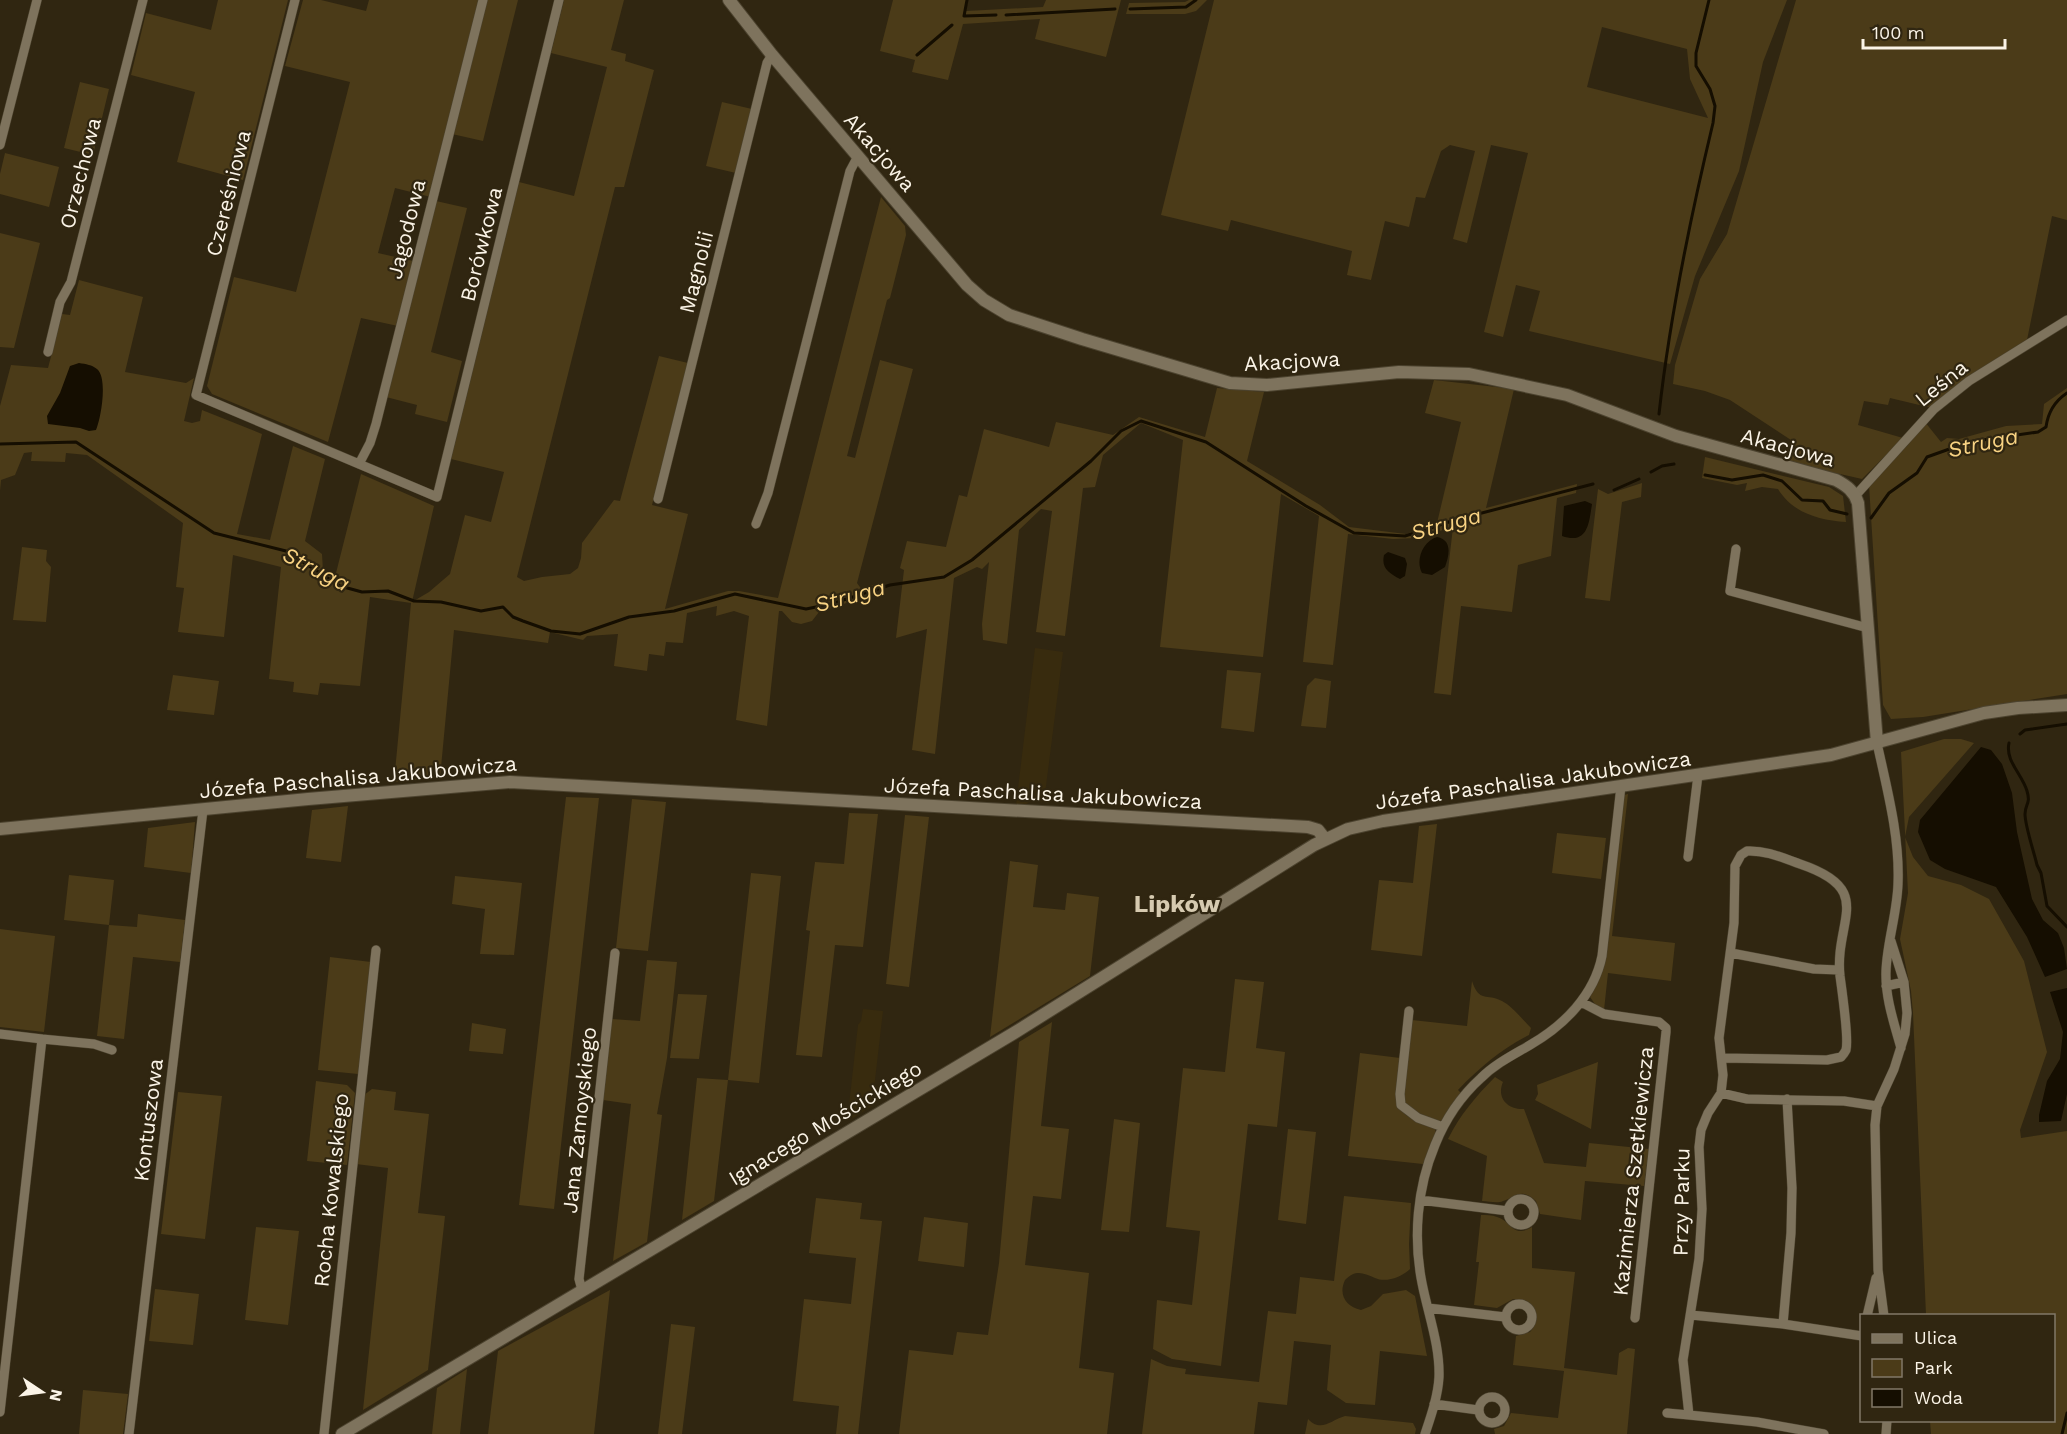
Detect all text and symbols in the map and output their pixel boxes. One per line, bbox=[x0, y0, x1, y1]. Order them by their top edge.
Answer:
scale bar bbox=[1863, 12, 2006, 50]
text: 100 m bbox=[1872, 22, 1925, 43]
street label: Akacjowa bbox=[839, 107, 921, 197]
street label: Orzechowa bbox=[54, 115, 106, 231]
street label: Czereśniowa bbox=[200, 127, 256, 259]
street label: Jagodowa bbox=[382, 176, 430, 281]
street label: Borówkowa bbox=[455, 184, 507, 304]
street label: Magnolii bbox=[674, 228, 718, 316]
street label: Akacjowa bbox=[1243, 346, 1341, 376]
street label: Leśna bbox=[1910, 354, 1972, 412]
street label: Akacjowa bbox=[1738, 422, 1838, 472]
water label: Struga bbox=[1945, 423, 2021, 463]
water label: Struga bbox=[1408, 503, 1484, 545]
water label: Struga bbox=[278, 542, 354, 596]
water label: Struga bbox=[812, 575, 888, 617]
street label: Józefa Paschalisa Jakubowicza bbox=[1373, 745, 1693, 815]
street label: Józefa Paschalisa Jakubowicza bbox=[198, 751, 518, 803]
street label: Józefa Paschalisa Jakubowicza bbox=[883, 772, 1203, 814]
district label: Lipków bbox=[1134, 890, 1221, 918]
street label: Jana Zamoyskiego bbox=[557, 1026, 601, 1214]
street label: Kazimierza Szetkiewicza bbox=[1607, 1045, 1659, 1297]
street label: Ignacego Mościckiego bbox=[724, 1055, 926, 1191]
street label: Kontuszowa bbox=[128, 1057, 168, 1183]
street label: Rocha Kowalskiego bbox=[308, 1092, 354, 1288]
street label: Przy Parku bbox=[1668, 1148, 1694, 1256]
legend bbox=[1860, 1314, 2055, 1422]
text: Ulica bbox=[1914, 1327, 1957, 1348]
text: Park bbox=[1914, 1357, 1953, 1378]
north arrow bbox=[12, 1362, 72, 1422]
text: N bbox=[46, 1387, 67, 1403]
text: Woda bbox=[1914, 1387, 1963, 1408]

